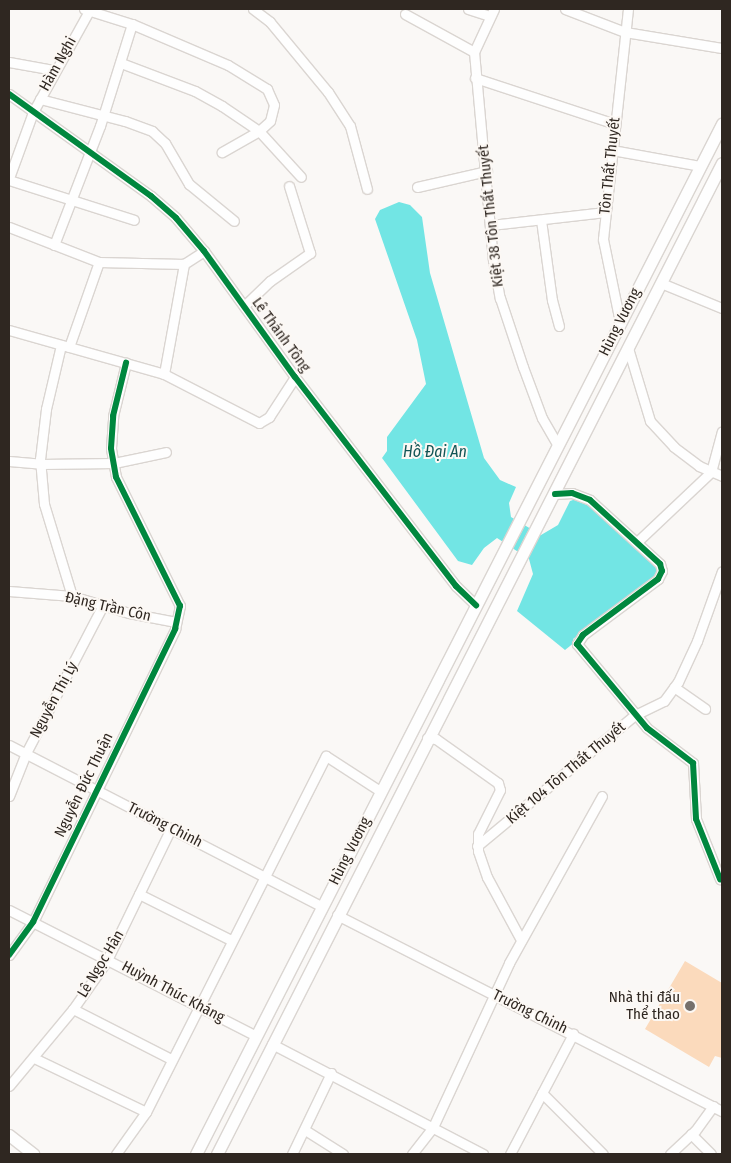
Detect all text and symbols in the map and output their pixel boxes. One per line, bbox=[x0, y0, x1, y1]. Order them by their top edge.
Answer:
street label: Hàm Nghi bbox=[36, 34, 80, 94]
street label: Tôn Thất Thuyết bbox=[596, 116, 624, 216]
street label: Kiệt 38 Tôn Thất Thuyết bbox=[475, 144, 507, 288]
street label: Hùng Vương bbox=[595, 285, 645, 359]
street label: Lê Thánh Tông bbox=[248, 294, 314, 376]
water label: Hồ Đại An bbox=[403, 442, 467, 462]
street label: Đặng Trần Côn bbox=[63, 588, 153, 626]
street label: Nguyễn Thị Lý bbox=[26, 659, 82, 741]
street label: Kiệt 104 Tôn Thất Thuyết bbox=[503, 718, 629, 828]
street label: Nguyễn Đức Thuận bbox=[51, 730, 117, 840]
street label: Trường Chinh bbox=[125, 799, 205, 851]
street label: Hùng Vương bbox=[325, 814, 375, 888]
street label: Lê Ngọc Hân bbox=[74, 927, 128, 1001]
street label: Huỳnh Thúc Kháng bbox=[119, 957, 227, 1027]
street label: Trường Chinh bbox=[490, 986, 570, 1038]
place label: Nhà thi đấu Thể thao bbox=[609, 988, 680, 1023]
marker: Nhà thi đấu Thể thao bbox=[684, 1000, 696, 1012]

